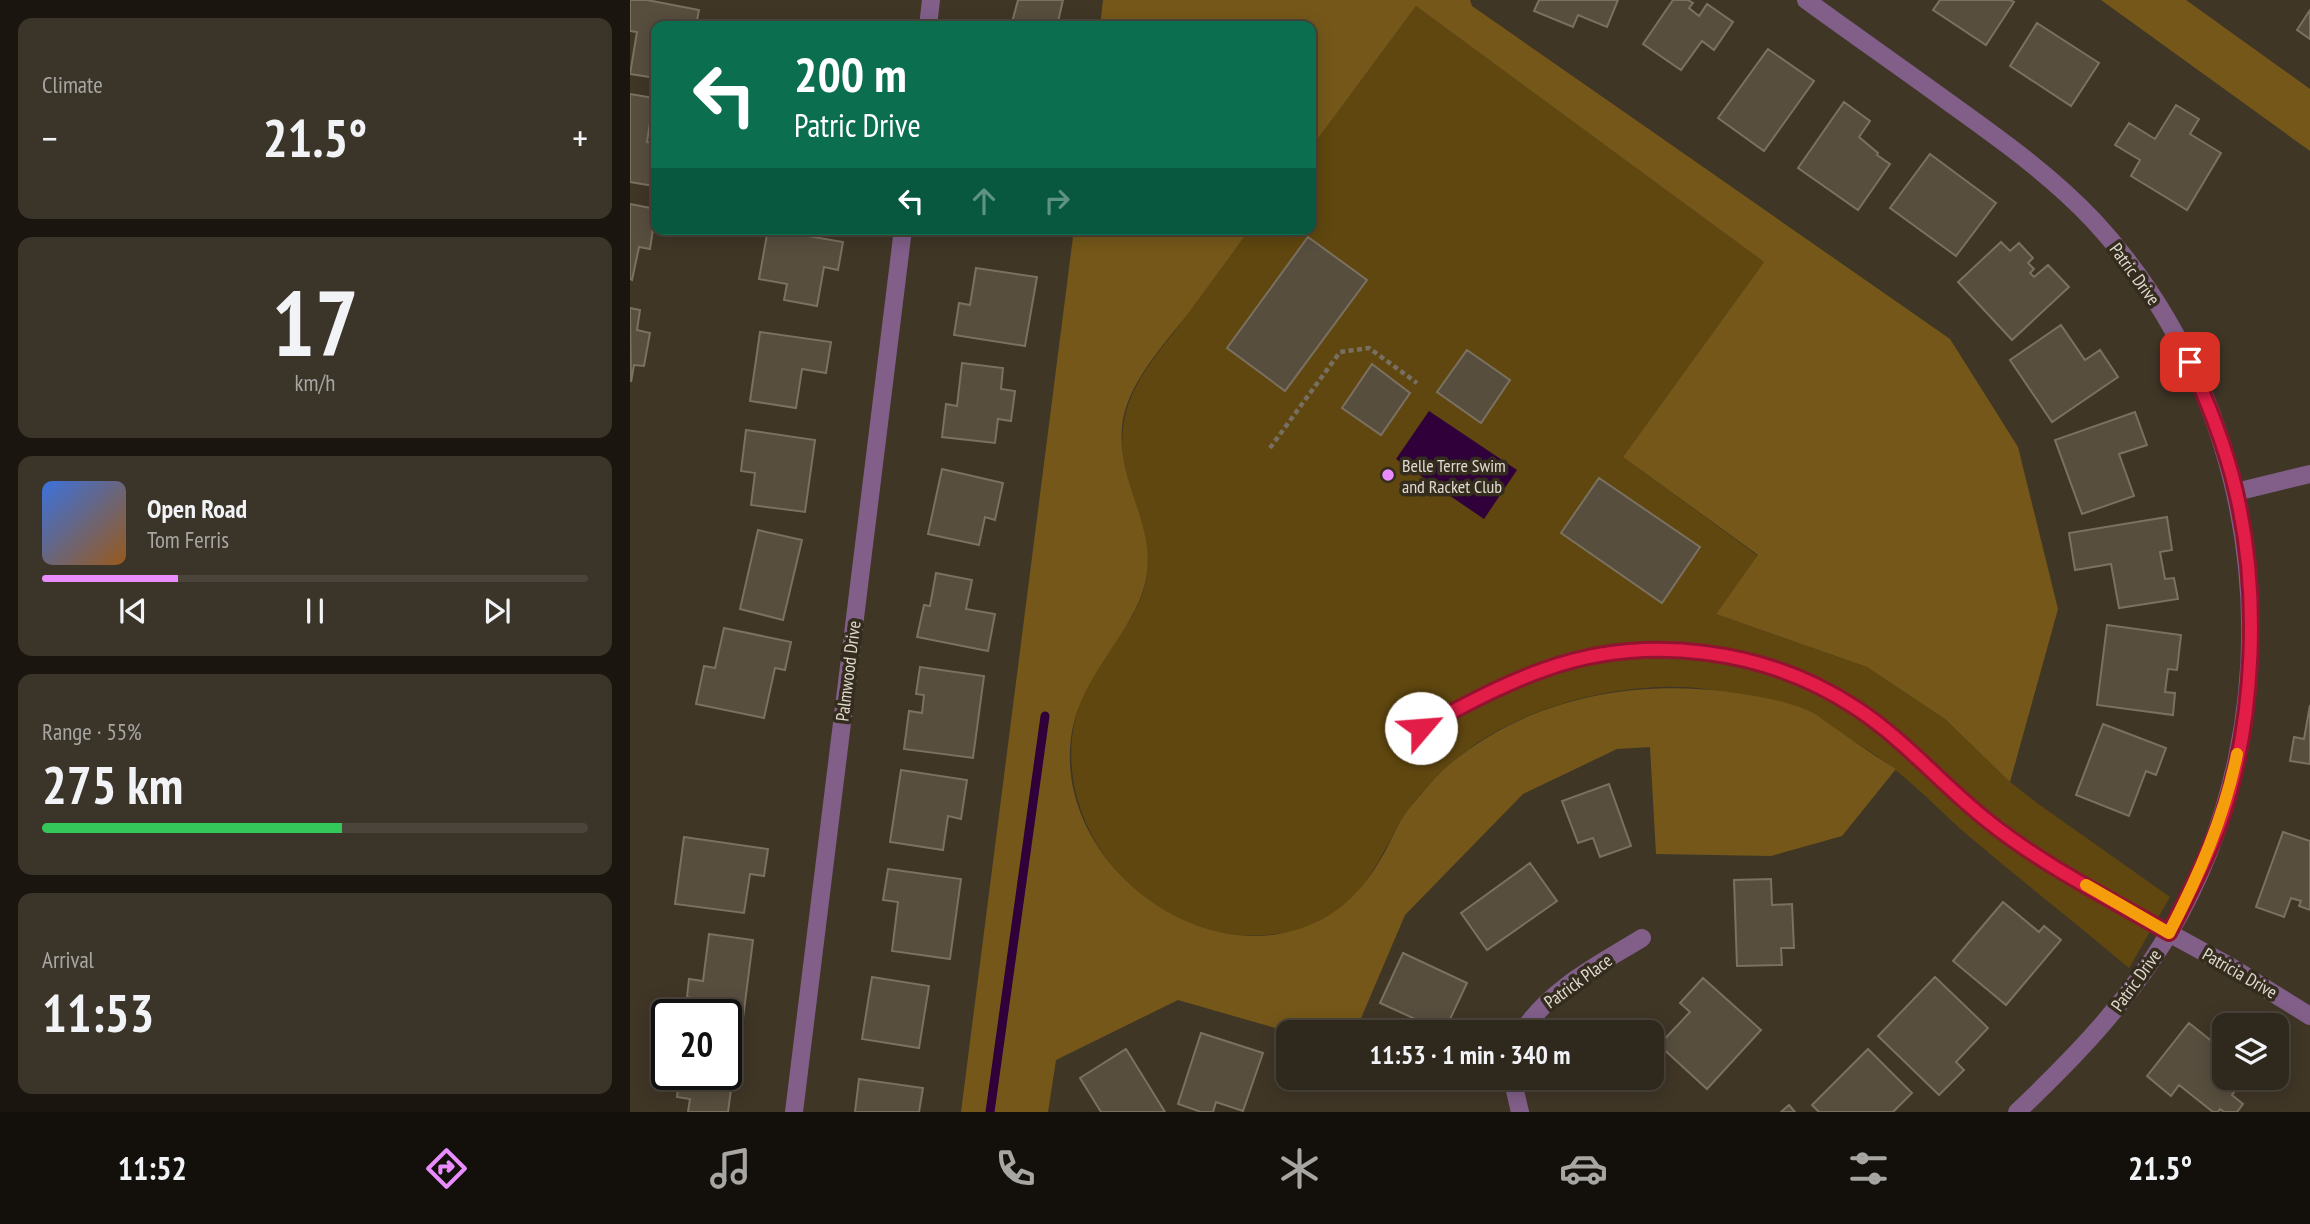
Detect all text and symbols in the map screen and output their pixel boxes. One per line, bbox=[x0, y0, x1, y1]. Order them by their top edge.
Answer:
text: 200 m bbox=[794, 42, 907, 106]
icon: left bbox=[679, 49, 770, 140]
text: Climate bbox=[42, 70, 103, 99]
text: 21.5° bbox=[263, 104, 367, 171]
text: Patric Drive bbox=[794, 104, 921, 146]
text: − bbox=[42, 113, 58, 162]
text: + bbox=[572, 113, 588, 162]
icon: left bbox=[892, 182, 930, 220]
icon: ahead bbox=[965, 182, 1003, 220]
icon: right bbox=[1038, 182, 1076, 220]
street label: Patric Drive bbox=[2105, 238, 2165, 310]
text: 17 bbox=[272, 263, 359, 381]
pin bbox=[2160, 332, 2220, 392]
icon: arrive bbox=[2171, 343, 2209, 381]
text: km/h bbox=[295, 368, 335, 397]
place label: Belle Terre Swim and Racket Club bbox=[1402, 454, 1506, 498]
marker: Belle Terre Swim and Racket Club bbox=[1380, 467, 1396, 483]
text: Open Road bbox=[147, 492, 247, 525]
text: Tom Ferris bbox=[147, 525, 229, 554]
icon: previous bbox=[114, 592, 152, 630]
icon: pause bbox=[296, 592, 334, 630]
icon: next bbox=[478, 592, 516, 630]
street label: Palmwood Drive bbox=[830, 619, 866, 723]
position arrow bbox=[1384, 691, 1458, 765]
text: Range · 55% bbox=[42, 717, 142, 746]
text: 275 km bbox=[42, 751, 183, 818]
street label: Patricia Drive bbox=[2198, 942, 2282, 1004]
street label: Patric Drive bbox=[2106, 944, 2166, 1016]
text: Arrival bbox=[42, 945, 94, 974]
street label: Patrick Place bbox=[1540, 949, 1616, 1013]
text: 11:53 bbox=[42, 979, 154, 1046]
speed limit sign: 20 bbox=[651, 999, 742, 1090]
map controls bbox=[2212, 1013, 2289, 1090]
button: layers bbox=[2212, 1013, 2289, 1090]
text: 11:53 · 1 min · 340 m bbox=[1370, 1038, 1570, 1071]
icon: directions bbox=[422, 1144, 471, 1193]
icon: music bbox=[706, 1144, 755, 1193]
icon: phone bbox=[991, 1144, 1040, 1193]
icon: climate bbox=[1275, 1144, 1324, 1193]
icon: car bbox=[1559, 1144, 1608, 1193]
icon: filters bbox=[1844, 1144, 1893, 1193]
text: 11:52 bbox=[118, 1147, 187, 1189]
text: 21.5° bbox=[2128, 1147, 2192, 1189]

